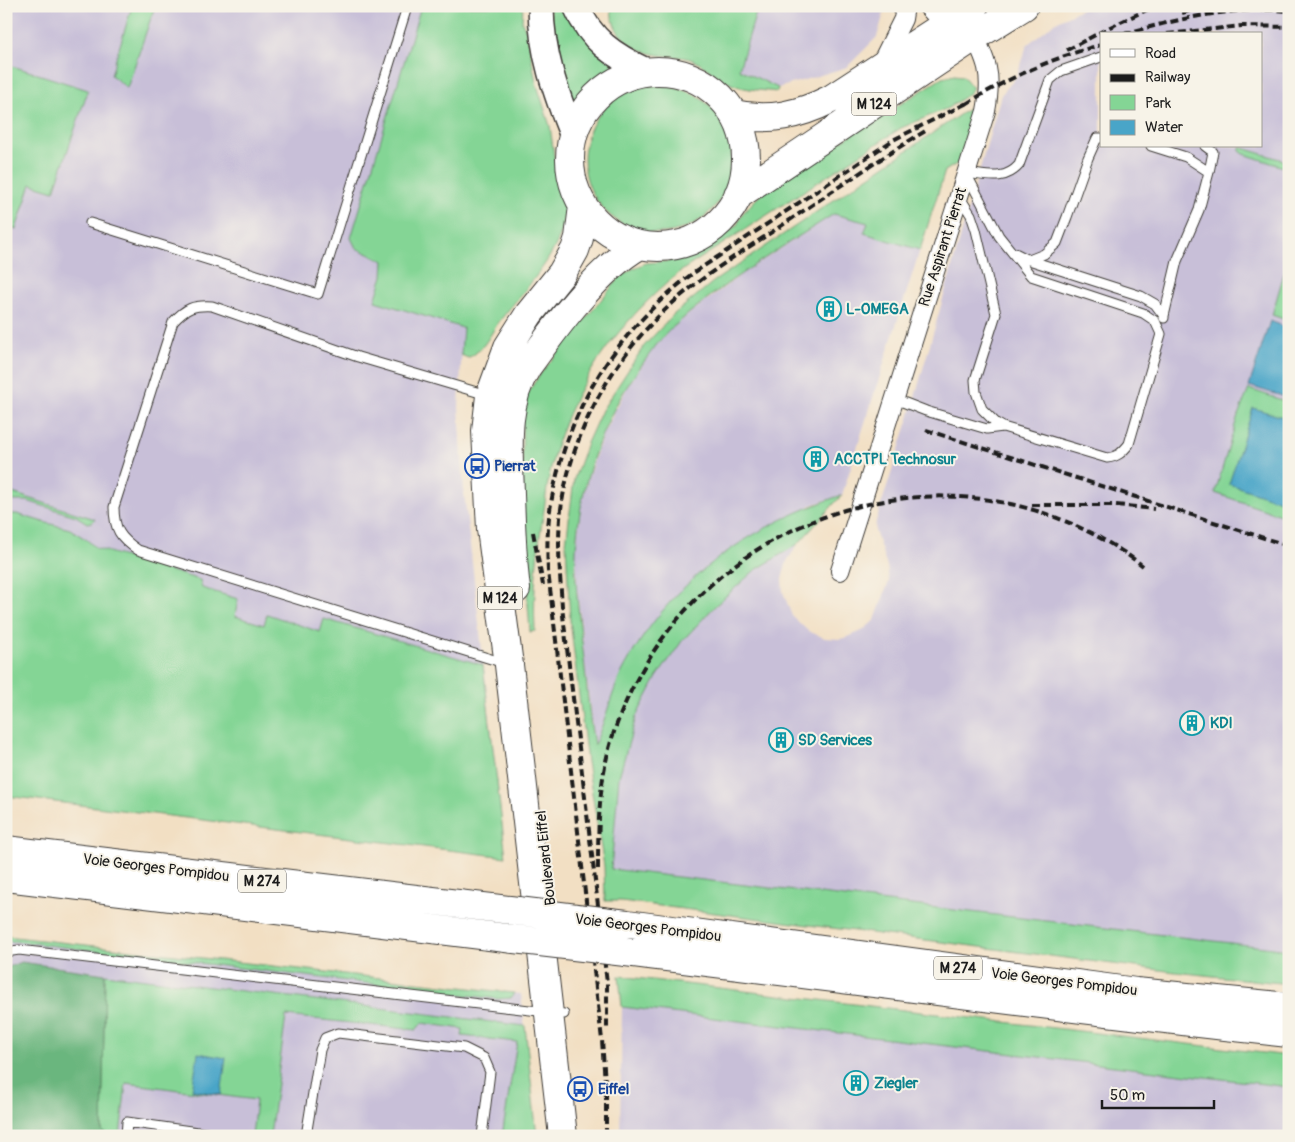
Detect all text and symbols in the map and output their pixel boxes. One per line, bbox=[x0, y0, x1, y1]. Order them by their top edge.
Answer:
legend bbox=[1100, 32, 1262, 148]
text: Road bbox=[1145, 44, 1176, 63]
text: Railway bbox=[1145, 68, 1191, 87]
road number: M 124 bbox=[852, 92, 896, 116]
text: Park bbox=[1145, 94, 1172, 113]
text: Water bbox=[1145, 118, 1184, 137]
street label: Rue Aspirant Pierrat bbox=[915, 184, 972, 309]
building icon: L-OMEGA bbox=[816, 296, 842, 322]
place label: L-OMEGA bbox=[846, 300, 909, 319]
building icon: ACCTPL Technosur bbox=[803, 446, 829, 472]
place label: ACCTPL Technosur bbox=[834, 450, 957, 469]
bus stop icon: Pierrat bbox=[464, 453, 490, 479]
place label: Pierrat bbox=[494, 457, 537, 476]
road number: M 124 bbox=[478, 586, 522, 610]
building icon: KDI bbox=[1179, 710, 1205, 736]
place label: KDI bbox=[1210, 714, 1233, 733]
building icon: SD Services bbox=[768, 727, 794, 753]
place label: SD Services bbox=[798, 731, 872, 750]
street label: Boulevard Eiffel bbox=[532, 809, 560, 907]
street label: Voie Georges Pompidou bbox=[82, 850, 230, 886]
road number: M 274 bbox=[238, 869, 286, 892]
street label: Voie Georges Pompidou bbox=[574, 910, 722, 946]
road number: M 274 bbox=[934, 956, 982, 980]
street label: Voie Georges Pompidou bbox=[990, 964, 1138, 1000]
building icon: Ziegler bbox=[843, 1070, 869, 1096]
place label: Ziegler bbox=[874, 1074, 919, 1093]
bus stop icon: Eiffel bbox=[567, 1076, 593, 1102]
scale bar bbox=[1102, 1077, 1215, 1109]
place label: Eiffel bbox=[598, 1080, 629, 1099]
text: 50 m bbox=[1110, 1086, 1145, 1105]

